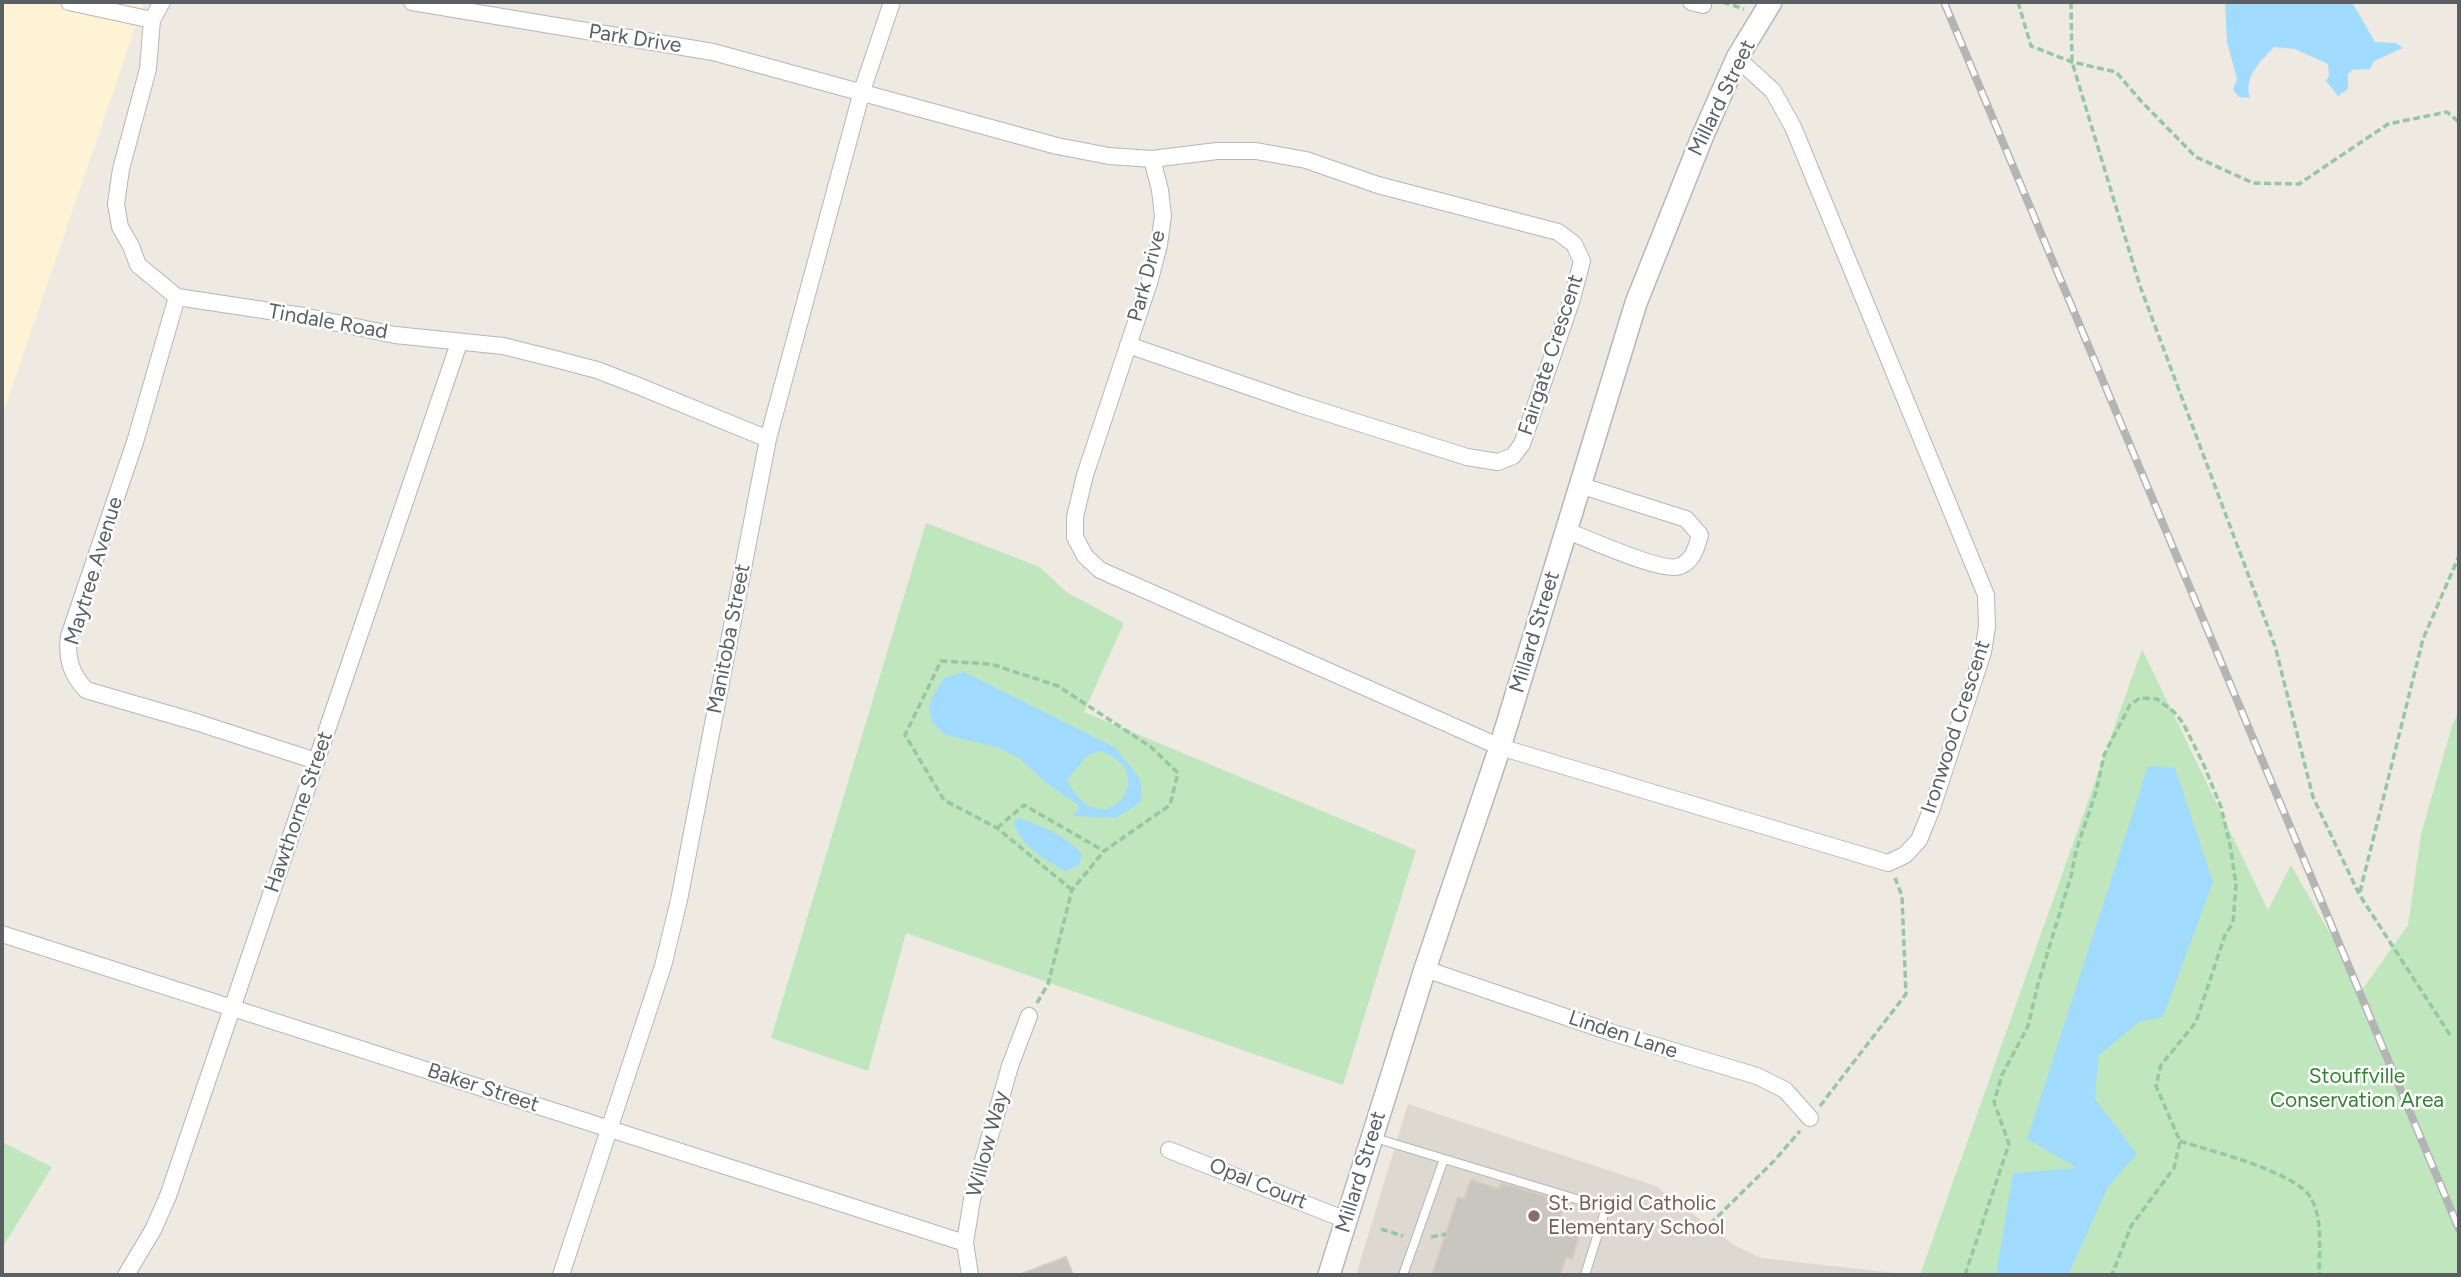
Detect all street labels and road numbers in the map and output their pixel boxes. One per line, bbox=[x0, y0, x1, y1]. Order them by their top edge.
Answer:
street label: Park Drive bbox=[587, 19, 683, 59]
street label: Millard Street bbox=[1683, 36, 1761, 160]
street label: Park Drive bbox=[1123, 227, 1171, 325]
street label: Fairgate Crescent bbox=[1513, 271, 1589, 439]
street label: Tindale Road bbox=[266, 299, 390, 345]
street label: Maytree Avenue bbox=[60, 494, 128, 648]
street label: Manitoba Street bbox=[702, 562, 756, 716]
street label: Millard Street bbox=[1505, 568, 1565, 696]
street label: Ironwood Crescent bbox=[1916, 637, 1996, 817]
street label: Hawthorne Street bbox=[260, 728, 338, 896]
street label: Linden Lane bbox=[1565, 1006, 1681, 1064]
street label: Baker Street bbox=[424, 1058, 542, 1118]
street label: Willow Way bbox=[962, 1088, 1014, 1200]
street label: Millard Street bbox=[1331, 1108, 1391, 1236]
street label: Opal Court bbox=[1205, 1153, 1311, 1215]

